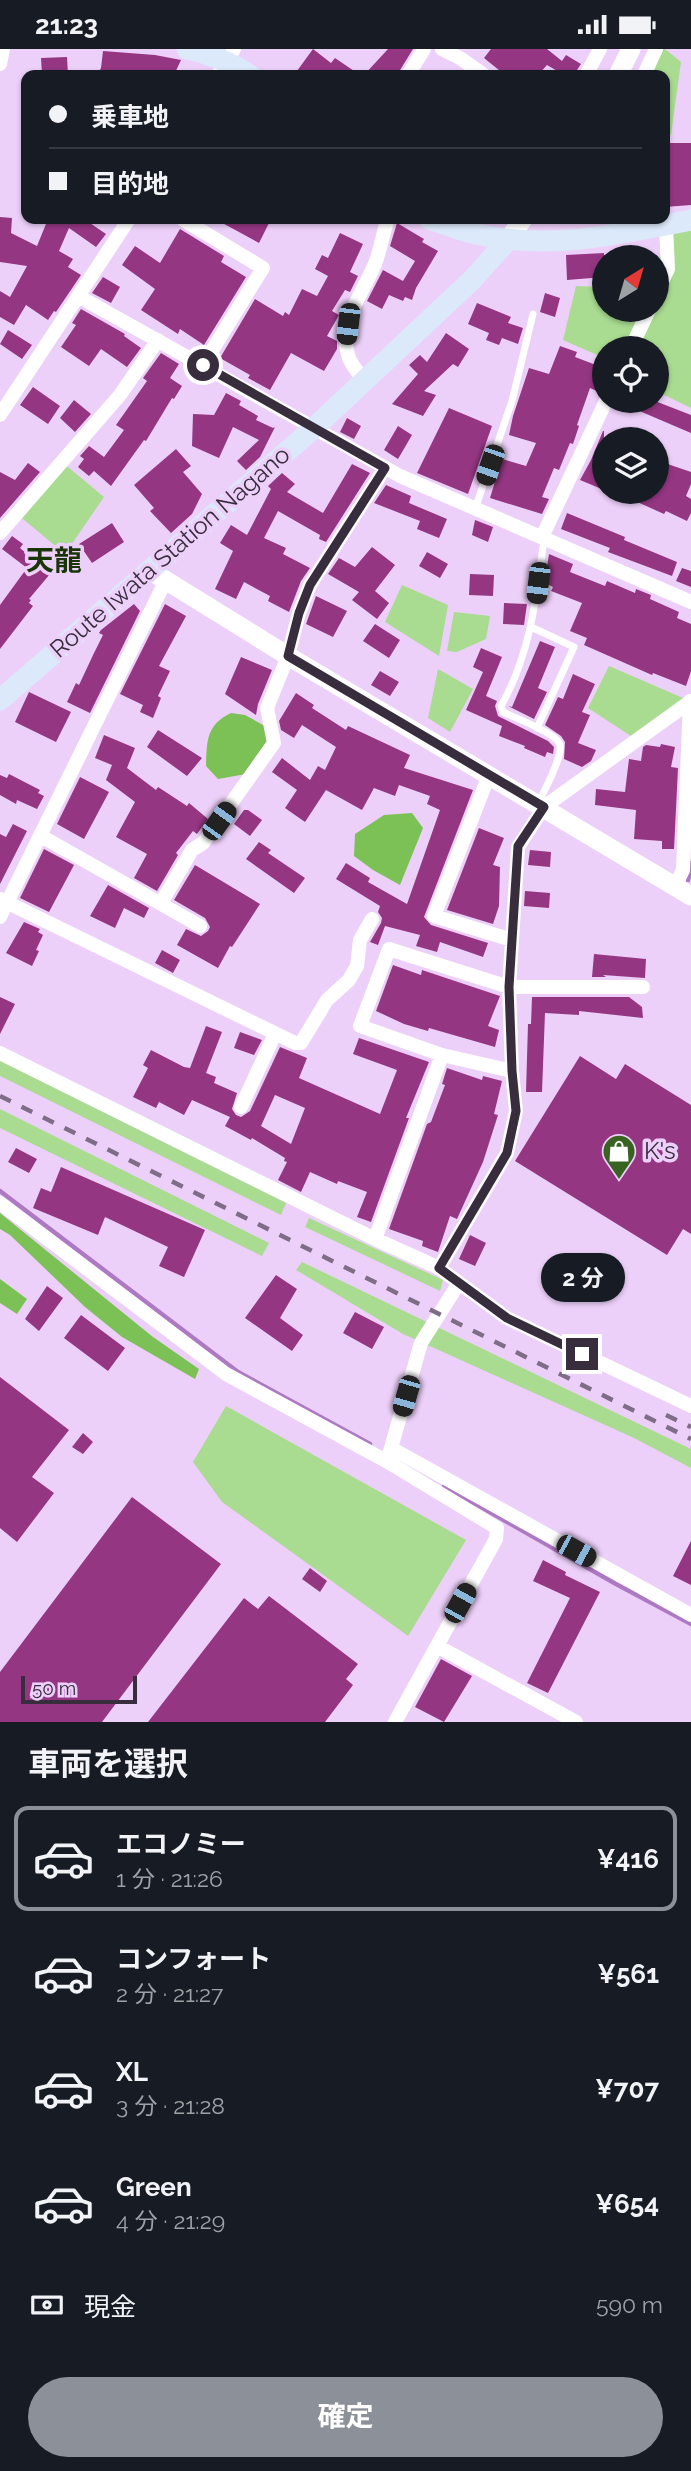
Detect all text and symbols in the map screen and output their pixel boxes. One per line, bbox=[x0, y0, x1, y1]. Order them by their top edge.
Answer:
text: 21:23 bbox=[35, 10, 98, 40]
text: 乗車地 bbox=[91, 102, 169, 132]
text: 目的地 bbox=[91, 169, 169, 199]
north arrow bbox=[592, 245, 668, 322]
map controls bbox=[592, 245, 669, 504]
car bbox=[336, 302, 361, 346]
button: locate bbox=[592, 336, 669, 413]
route start bbox=[187, 349, 219, 381]
button: layers bbox=[592, 427, 669, 504]
street label: Route Iwata Station Nagano bbox=[44, 440, 295, 664]
car bbox=[474, 442, 507, 488]
district label: 天龍 bbox=[26, 544, 82, 577]
car bbox=[526, 561, 551, 605]
car bbox=[199, 798, 240, 844]
shop icon: K's bbox=[600, 1132, 638, 1181]
place label: K's bbox=[644, 1136, 676, 1165]
callout: 2 分 bbox=[540, 1253, 624, 1301]
text: 2 分 bbox=[562, 1264, 604, 1291]
route end bbox=[566, 1338, 598, 1370]
car bbox=[391, 1373, 422, 1419]
car bbox=[553, 1532, 600, 1570]
car bbox=[441, 1580, 480, 1626]
scale bar bbox=[21, 1673, 136, 1705]
text: 50 m bbox=[32, 1677, 76, 1699]
text: 車両を選択 bbox=[28, 1745, 188, 1782]
icon: car bbox=[32, 1827, 95, 1890]
text: エコノミー bbox=[116, 1829, 246, 1859]
text: ¥416 bbox=[597, 1844, 659, 1874]
text: 1 分 · 21:26 bbox=[116, 1865, 223, 1892]
icon: car bbox=[32, 1942, 95, 2005]
text: コンフォート bbox=[116, 1944, 271, 1974]
text: ¥561 bbox=[597, 1959, 659, 1989]
text: 2 分 · 21:27 bbox=[116, 1980, 223, 2007]
icon: car bbox=[32, 2057, 95, 2120]
text: XL bbox=[116, 2057, 148, 2087]
text: ¥707 bbox=[595, 2074, 659, 2104]
text: 3 分 · 21:28 bbox=[116, 2092, 225, 2119]
icon: car bbox=[32, 2172, 95, 2235]
text: Green bbox=[116, 2172, 192, 2202]
text: ¥654 bbox=[595, 2189, 659, 2219]
text: 4 分 · 21:29 bbox=[116, 2207, 225, 2234]
icon: cash bbox=[28, 2286, 66, 2324]
text: 590 m bbox=[596, 2291, 663, 2318]
text: 現金 bbox=[84, 2292, 136, 2322]
button: 確定 bbox=[28, 2377, 663, 2457]

